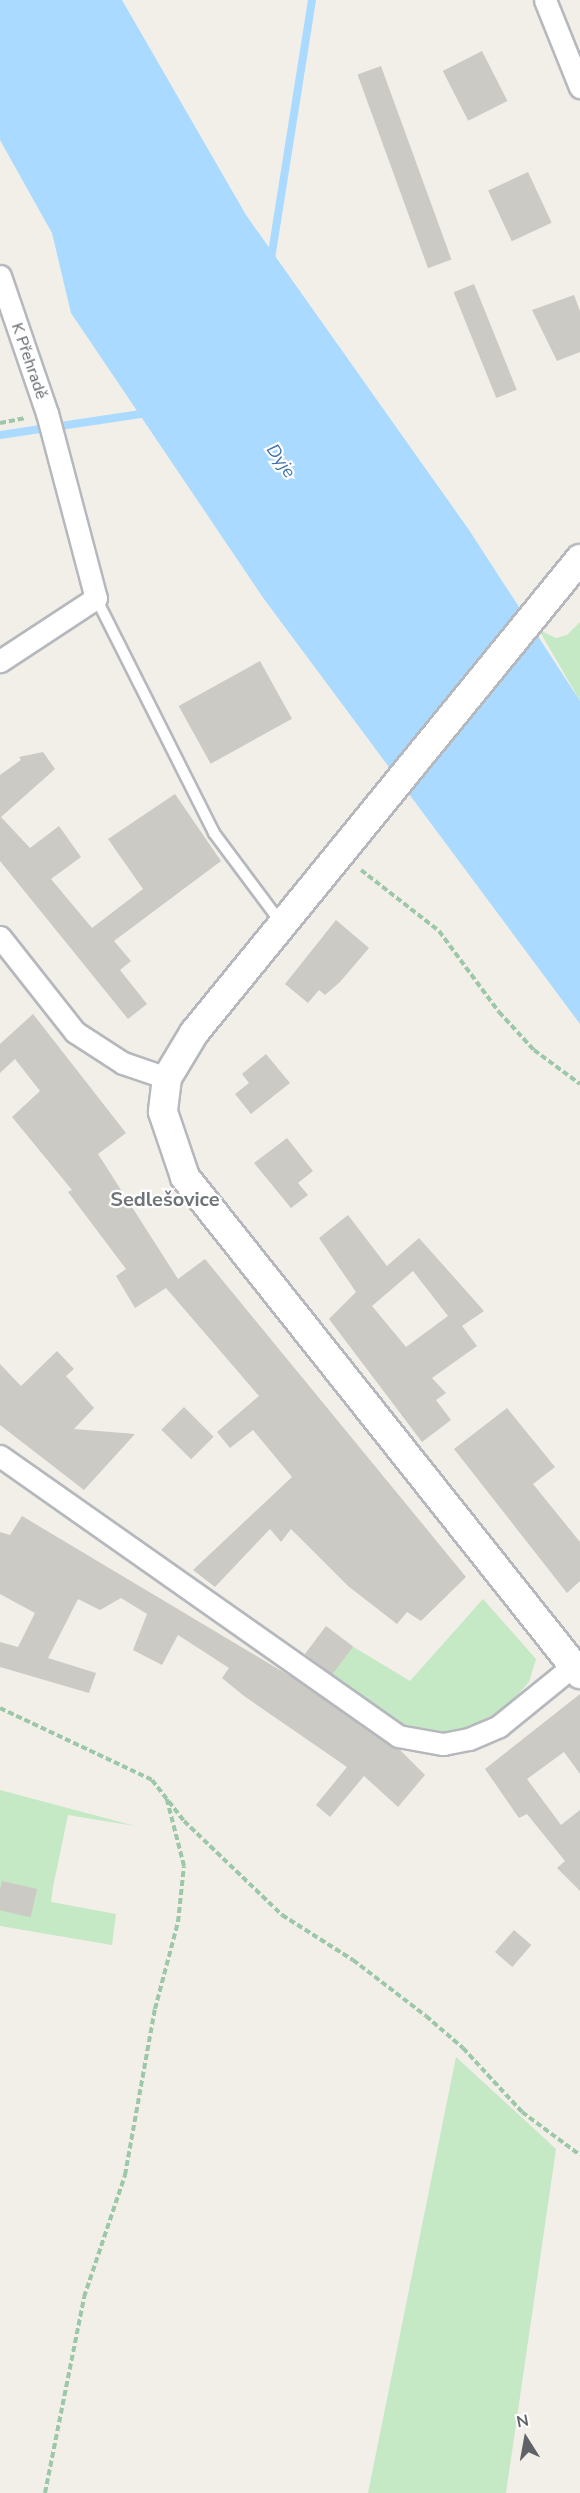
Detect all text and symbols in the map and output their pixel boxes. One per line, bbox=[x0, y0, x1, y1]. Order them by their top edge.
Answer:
street label: K Přehradě bbox=[7, 320, 51, 402]
water label: Dyje bbox=[262, 440, 300, 482]
district label: Sedlešovice bbox=[110, 1187, 220, 1211]
north arrow bbox=[496, 2409, 556, 2469]
text: N bbox=[515, 2409, 531, 2433]

